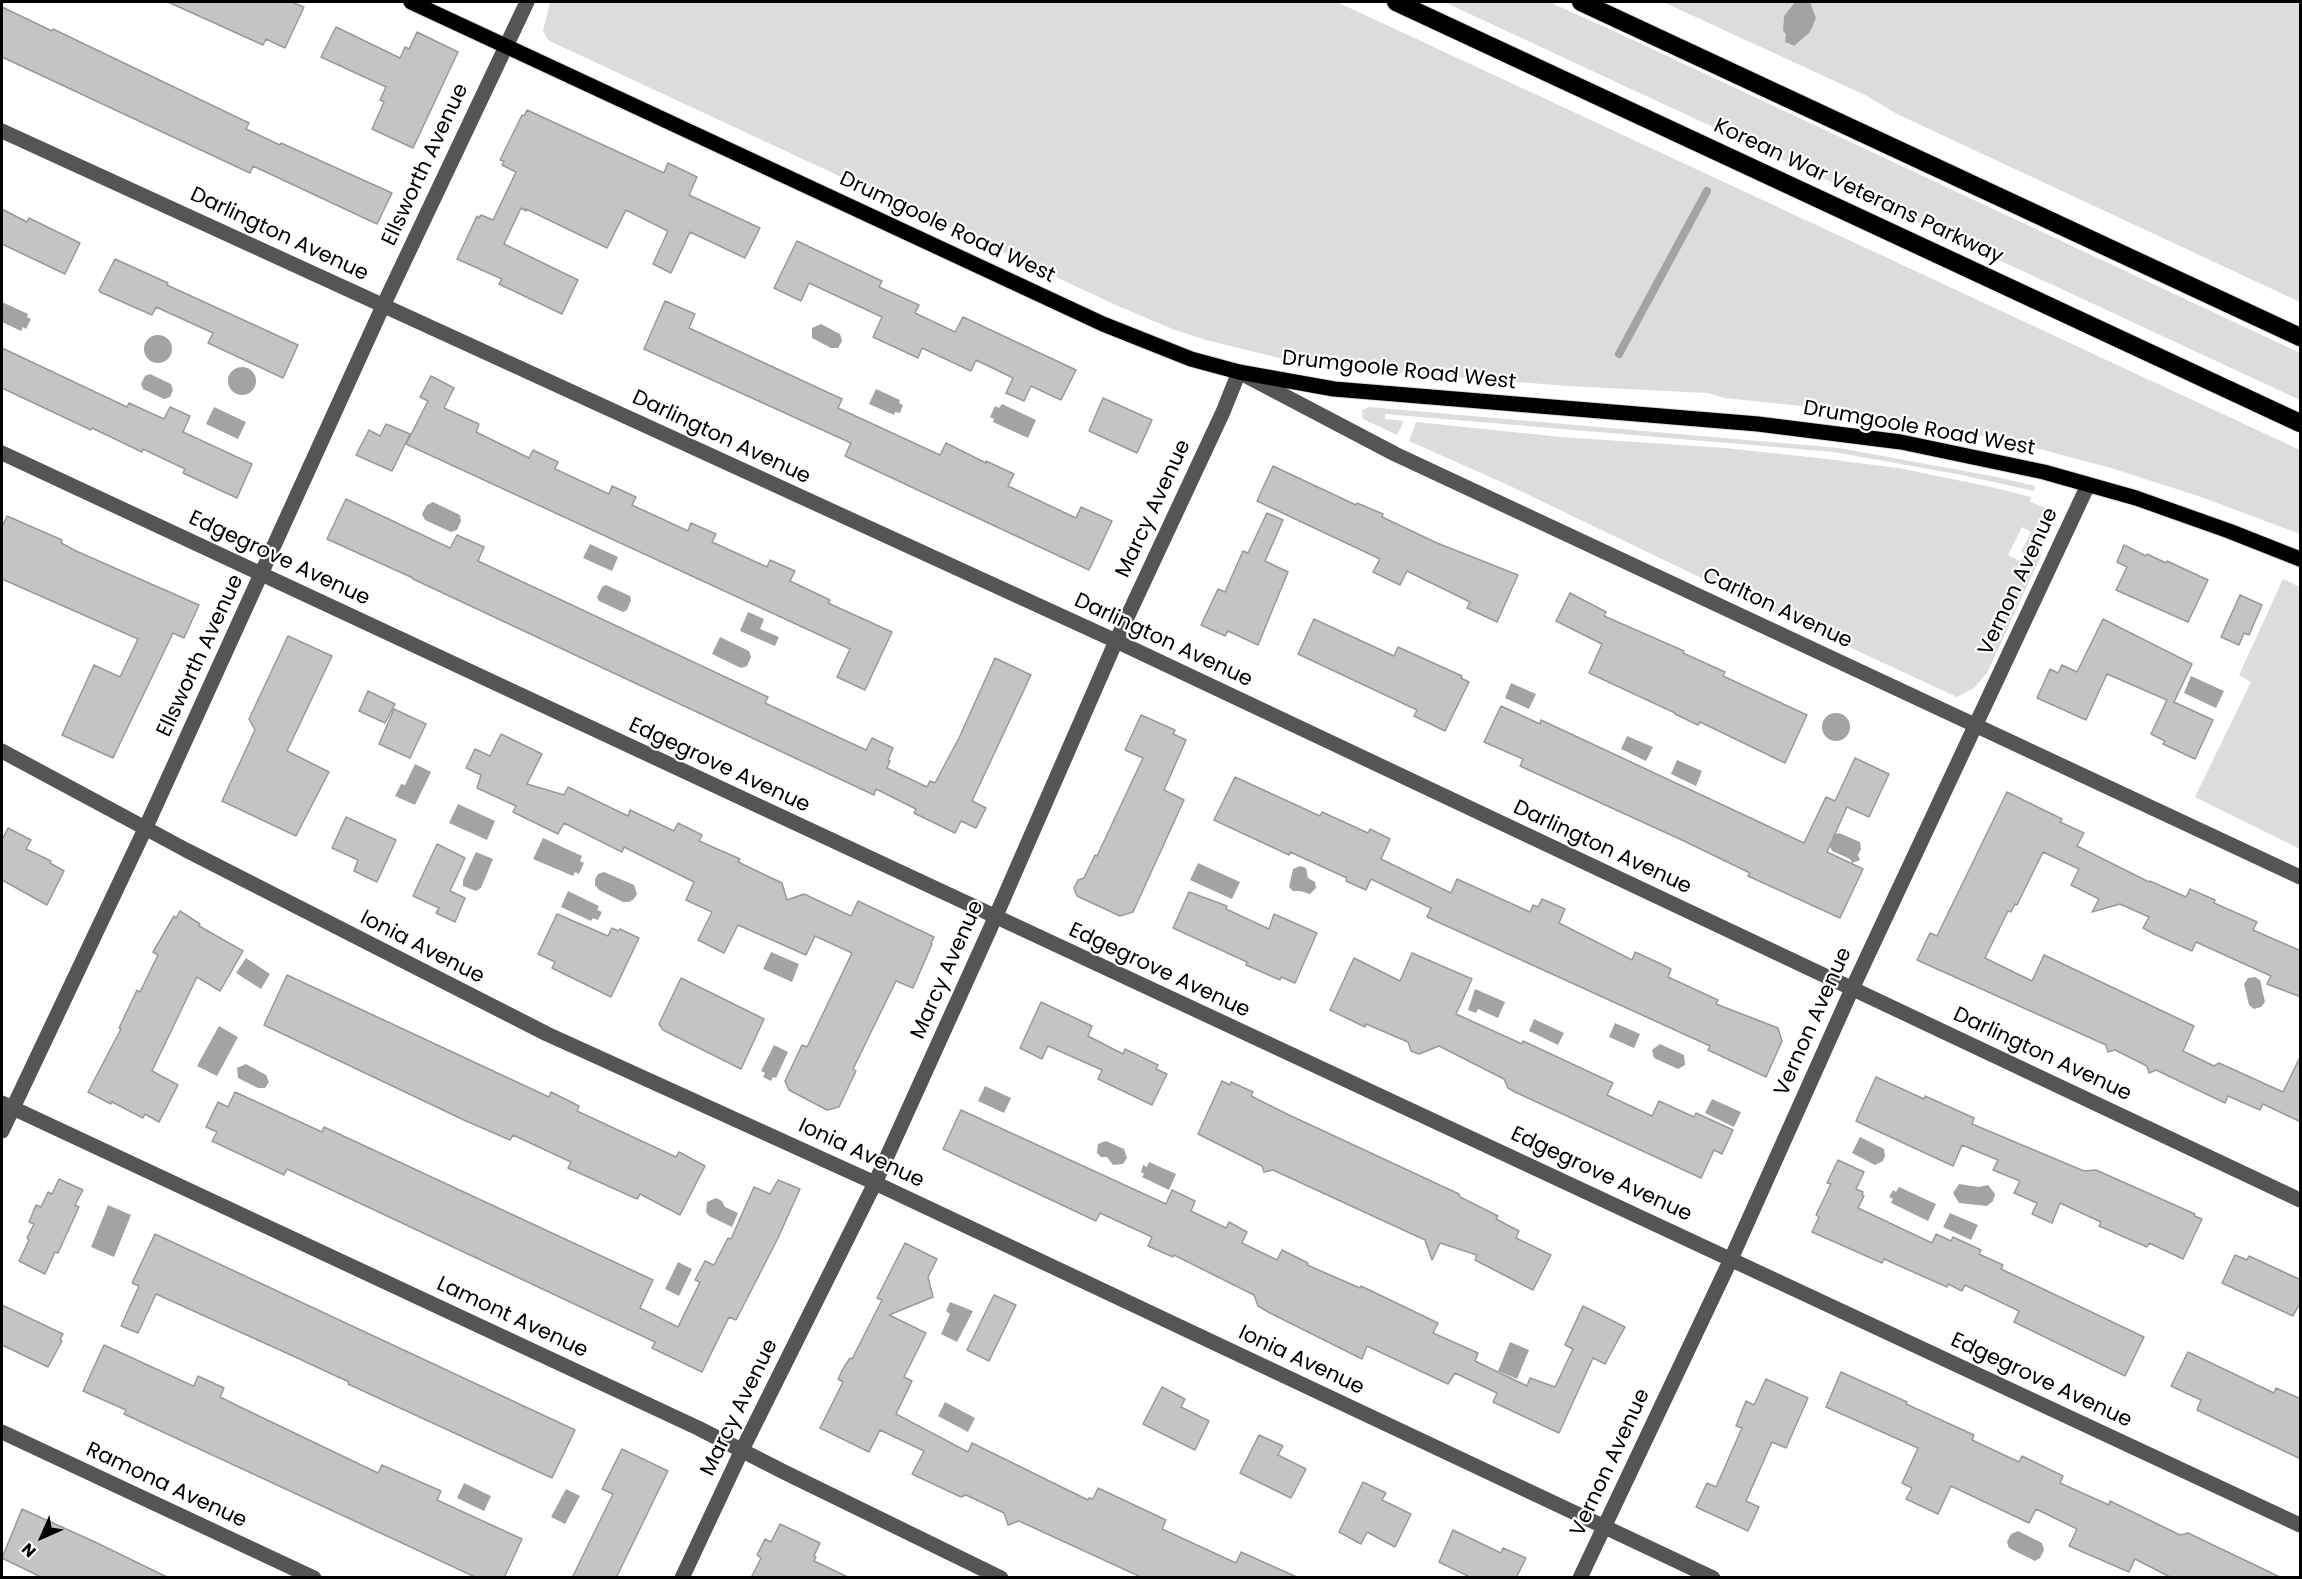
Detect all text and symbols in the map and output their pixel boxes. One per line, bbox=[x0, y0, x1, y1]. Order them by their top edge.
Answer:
street label: Ellsworth Avenue bbox=[377, 80, 475, 250]
street label: Korean War Veterans Parkway bbox=[1709, 114, 2007, 270]
street label: Drumgoole Road West bbox=[835, 167, 1059, 289]
street label: Darlington Avenue bbox=[186, 183, 372, 287]
street label: Drumgoole Road West bbox=[1281, 346, 1517, 396]
street label: Darlington Avenue bbox=[628, 386, 814, 490]
street label: Drumgoole Road West bbox=[1801, 396, 2037, 462]
street label: Marcy Avenue bbox=[1111, 436, 1197, 582]
street label: Vernon Avenue bbox=[1974, 504, 2064, 660]
street label: Edgegrove Avenue bbox=[184, 506, 374, 612]
street label: Carlton Avenue bbox=[1698, 563, 1856, 655]
street label: Ellsworth Avenue bbox=[152, 571, 250, 741]
street label: Darlington Avenue bbox=[1070, 589, 1256, 693]
street label: Edgegrove Avenue bbox=[624, 713, 814, 819]
street label: Darlington Avenue bbox=[1509, 796, 1695, 900]
street label: Marcy Avenue bbox=[906, 897, 990, 1043]
street label: Ionia Avenue bbox=[356, 906, 488, 990]
street label: Edgegrove Avenue bbox=[1064, 918, 1254, 1024]
street label: Vernon Avenue bbox=[1770, 944, 1858, 1100]
street label: Darlington Avenue bbox=[1949, 1003, 2135, 1107]
street label: Ionia Avenue bbox=[794, 1114, 928, 1194]
street label: Edgegrove Avenue bbox=[1506, 1122, 1696, 1228]
street label: Lamont Avenue bbox=[432, 1272, 592, 1364]
street label: Ionia Avenue bbox=[1234, 1321, 1368, 1401]
street label: Edgegrove Avenue bbox=[1946, 1328, 2136, 1434]
street label: Marcy Avenue bbox=[696, 1335, 784, 1481]
street label: Vernon Avenue bbox=[1566, 1385, 1656, 1541]
street label: Ramona Avenue bbox=[82, 1438, 250, 1534]
north arrow bbox=[12, 1507, 72, 1567]
text: N bbox=[17, 1538, 41, 1562]

